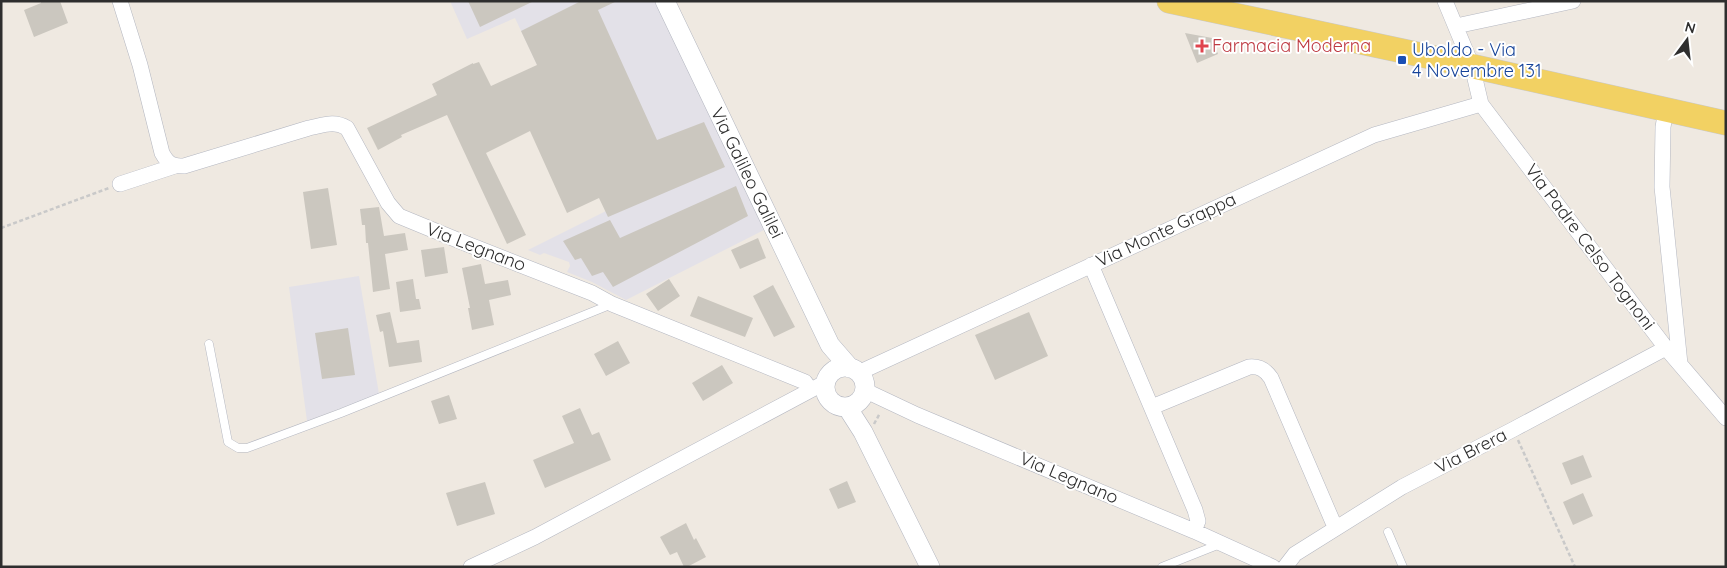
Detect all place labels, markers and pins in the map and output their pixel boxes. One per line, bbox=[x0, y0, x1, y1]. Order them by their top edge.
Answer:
place label: Farmacia Moderna bbox=[1212, 34, 1371, 57]
place label: Uboldo - Via 4 Novembre 131 bbox=[1412, 38, 1542, 82]
marker: Farmacia Moderna bbox=[1196, 40, 1208, 52]
marker: Uboldo - Via 4 Novembre 131 bbox=[1396, 54, 1408, 66]

